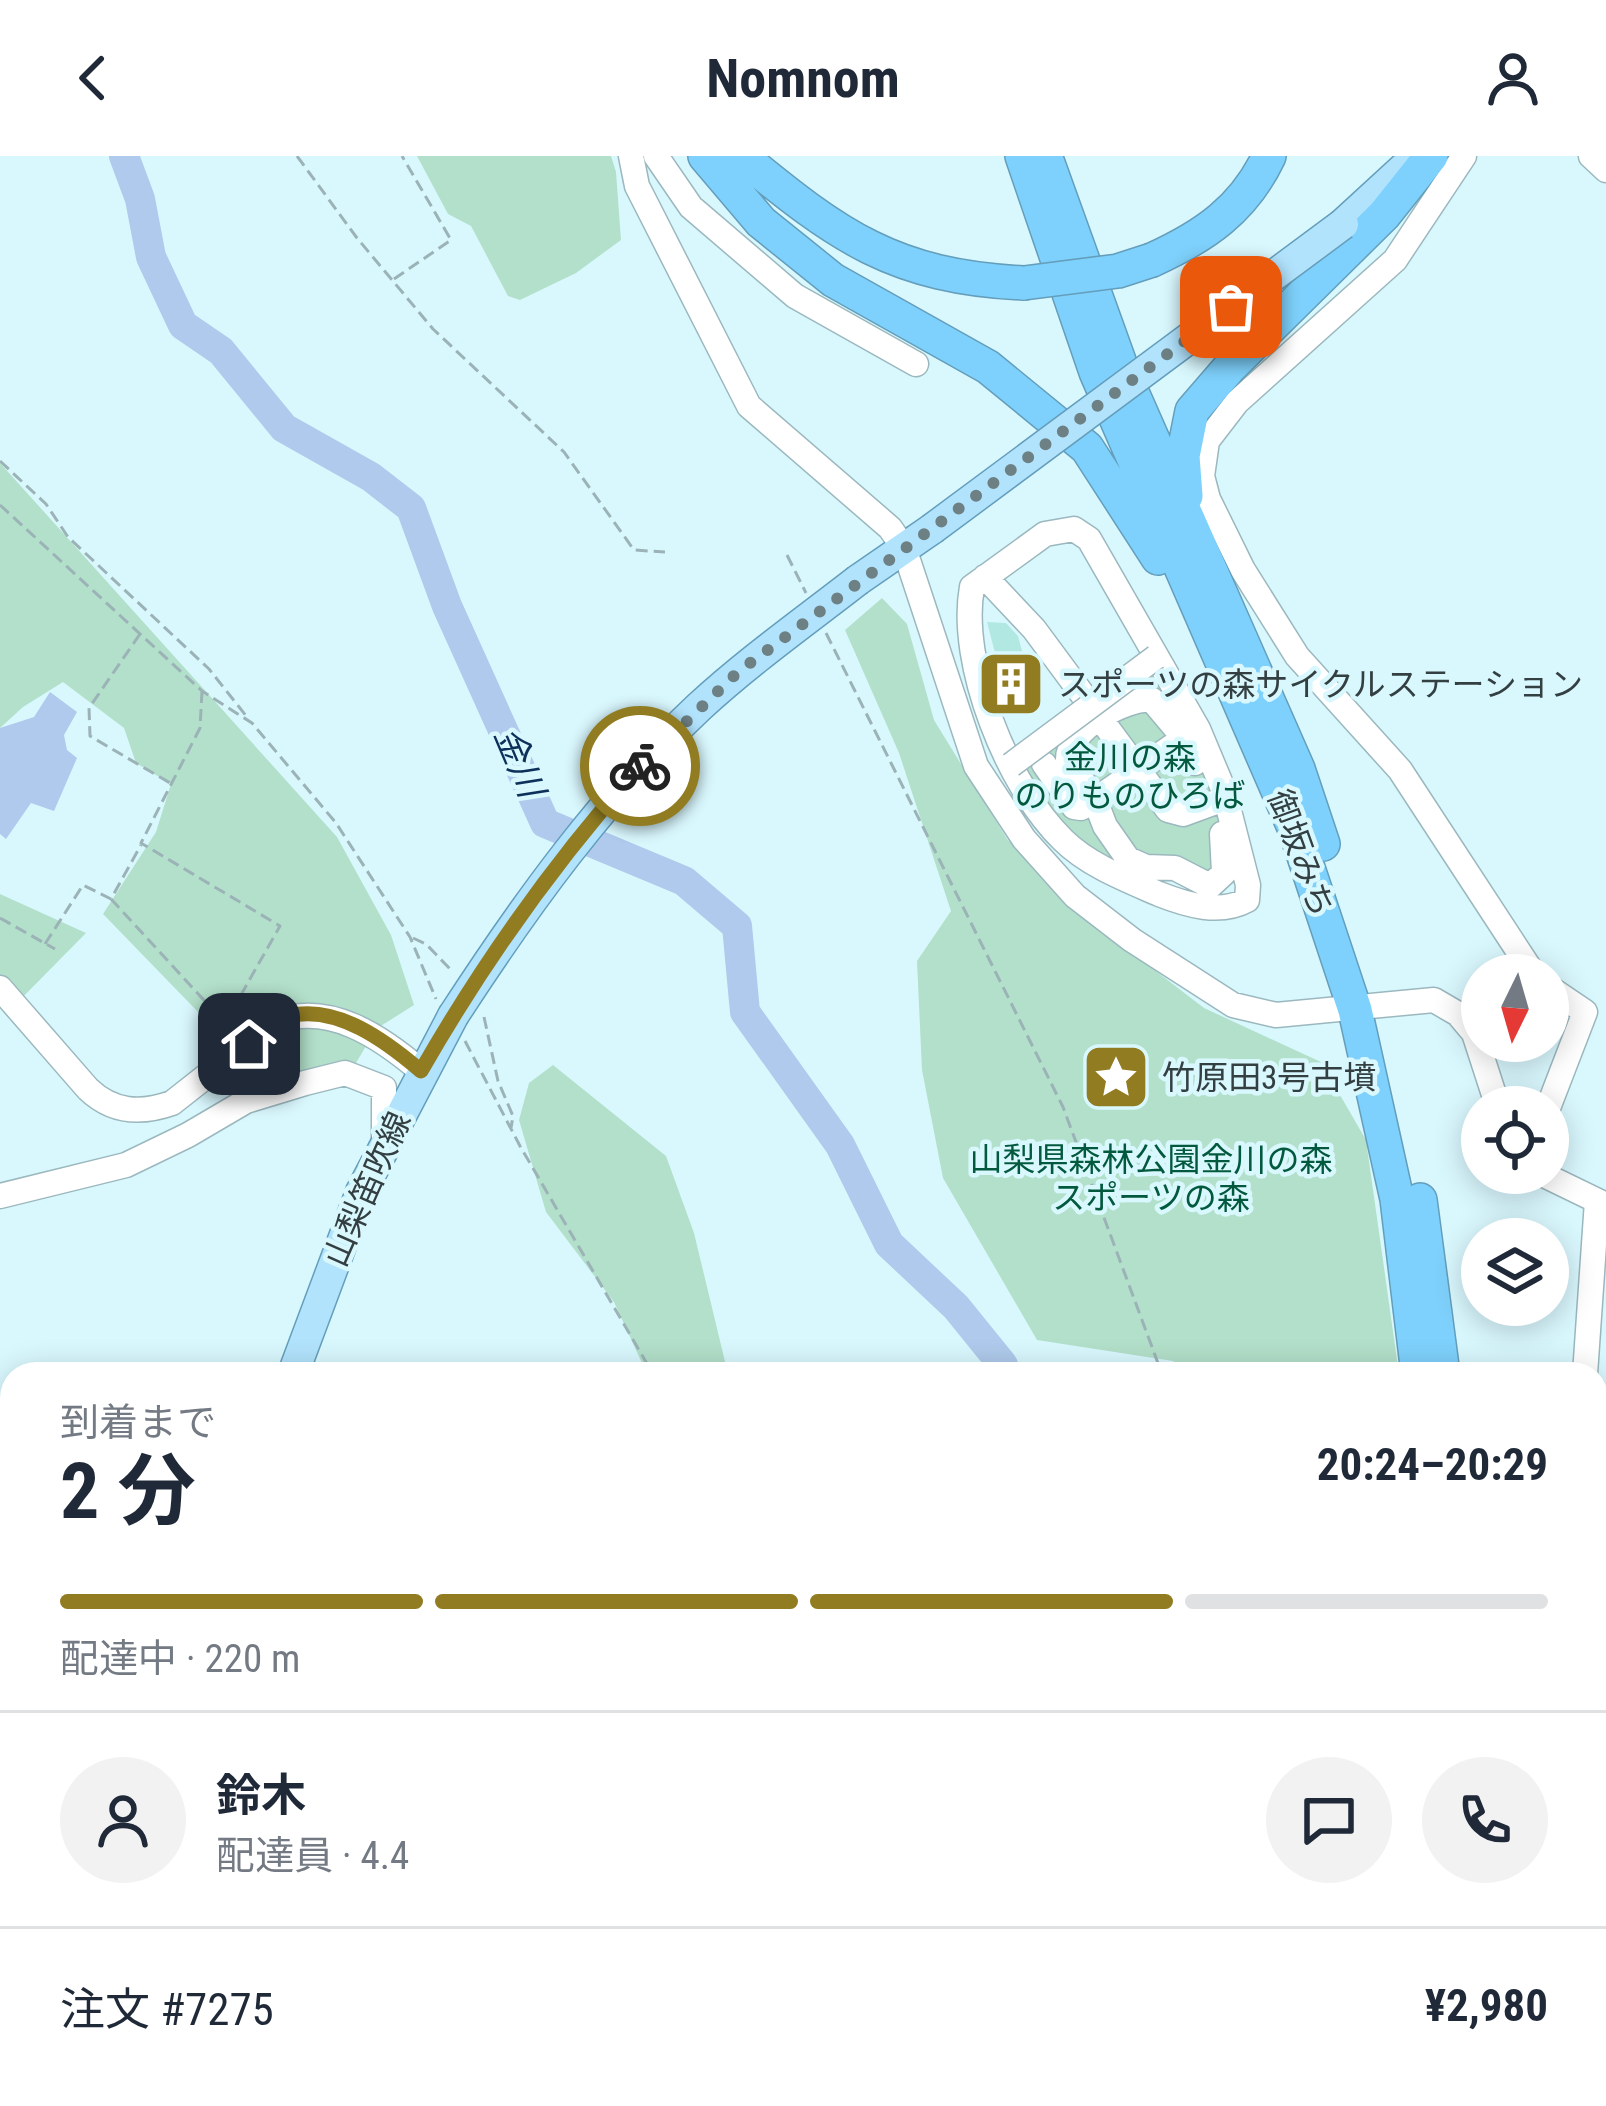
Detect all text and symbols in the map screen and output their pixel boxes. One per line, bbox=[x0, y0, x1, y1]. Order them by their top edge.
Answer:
icon: back bbox=[60, 45, 126, 111]
icon: person bbox=[1480, 45, 1546, 111]
text: Nomnom bbox=[706, 47, 900, 110]
pin bbox=[1180, 256, 1282, 358]
icon: bag bbox=[1198, 274, 1264, 340]
building icon: スポーツの森サイクルステーション bbox=[976, 649, 1046, 719]
place label: スポーツの森サイクルステーション bbox=[1058, 665, 1583, 704]
courier bbox=[580, 706, 700, 826]
water label: 金川 bbox=[486, 721, 554, 807]
icon: bike bbox=[607, 733, 673, 799]
park label: 金川の森 のりものひろば bbox=[1015, 738, 1246, 815]
street label: 御坂みち bbox=[1260, 784, 1342, 922]
north arrow bbox=[1461, 954, 1569, 1062]
map controls bbox=[1461, 954, 1569, 1326]
pin bbox=[198, 993, 300, 1095]
icon: home bbox=[216, 1011, 282, 1077]
place icon: 竹原田3号古墳 bbox=[1081, 1042, 1151, 1112]
place label: 竹原田3号古墳 bbox=[1162, 1058, 1376, 1097]
button: locate bbox=[1461, 1086, 1569, 1194]
street label: 山梨笛吹線 bbox=[316, 1106, 418, 1272]
park label: 山梨県森林公園金川の森 スポーツの森 bbox=[970, 1140, 1333, 1217]
button: layers bbox=[1461, 1218, 1569, 1326]
text: 到着まで bbox=[60, 1400, 216, 1446]
text: 20:24–20:29 bbox=[1317, 1438, 1548, 1491]
text: 2 分 bbox=[60, 1446, 195, 1537]
text: 配達中 · 220 m bbox=[60, 1636, 300, 1682]
button: person bbox=[60, 1757, 186, 1883]
button: chat bbox=[1266, 1757, 1392, 1883]
button: phone bbox=[1422, 1757, 1548, 1883]
text: 鈴木 bbox=[216, 1769, 306, 1822]
text: 配達員 · 4.4 bbox=[216, 1833, 409, 1879]
text: ¥2,980 bbox=[1425, 1979, 1548, 2032]
text: 注文 #7275 bbox=[60, 1983, 274, 2036]

